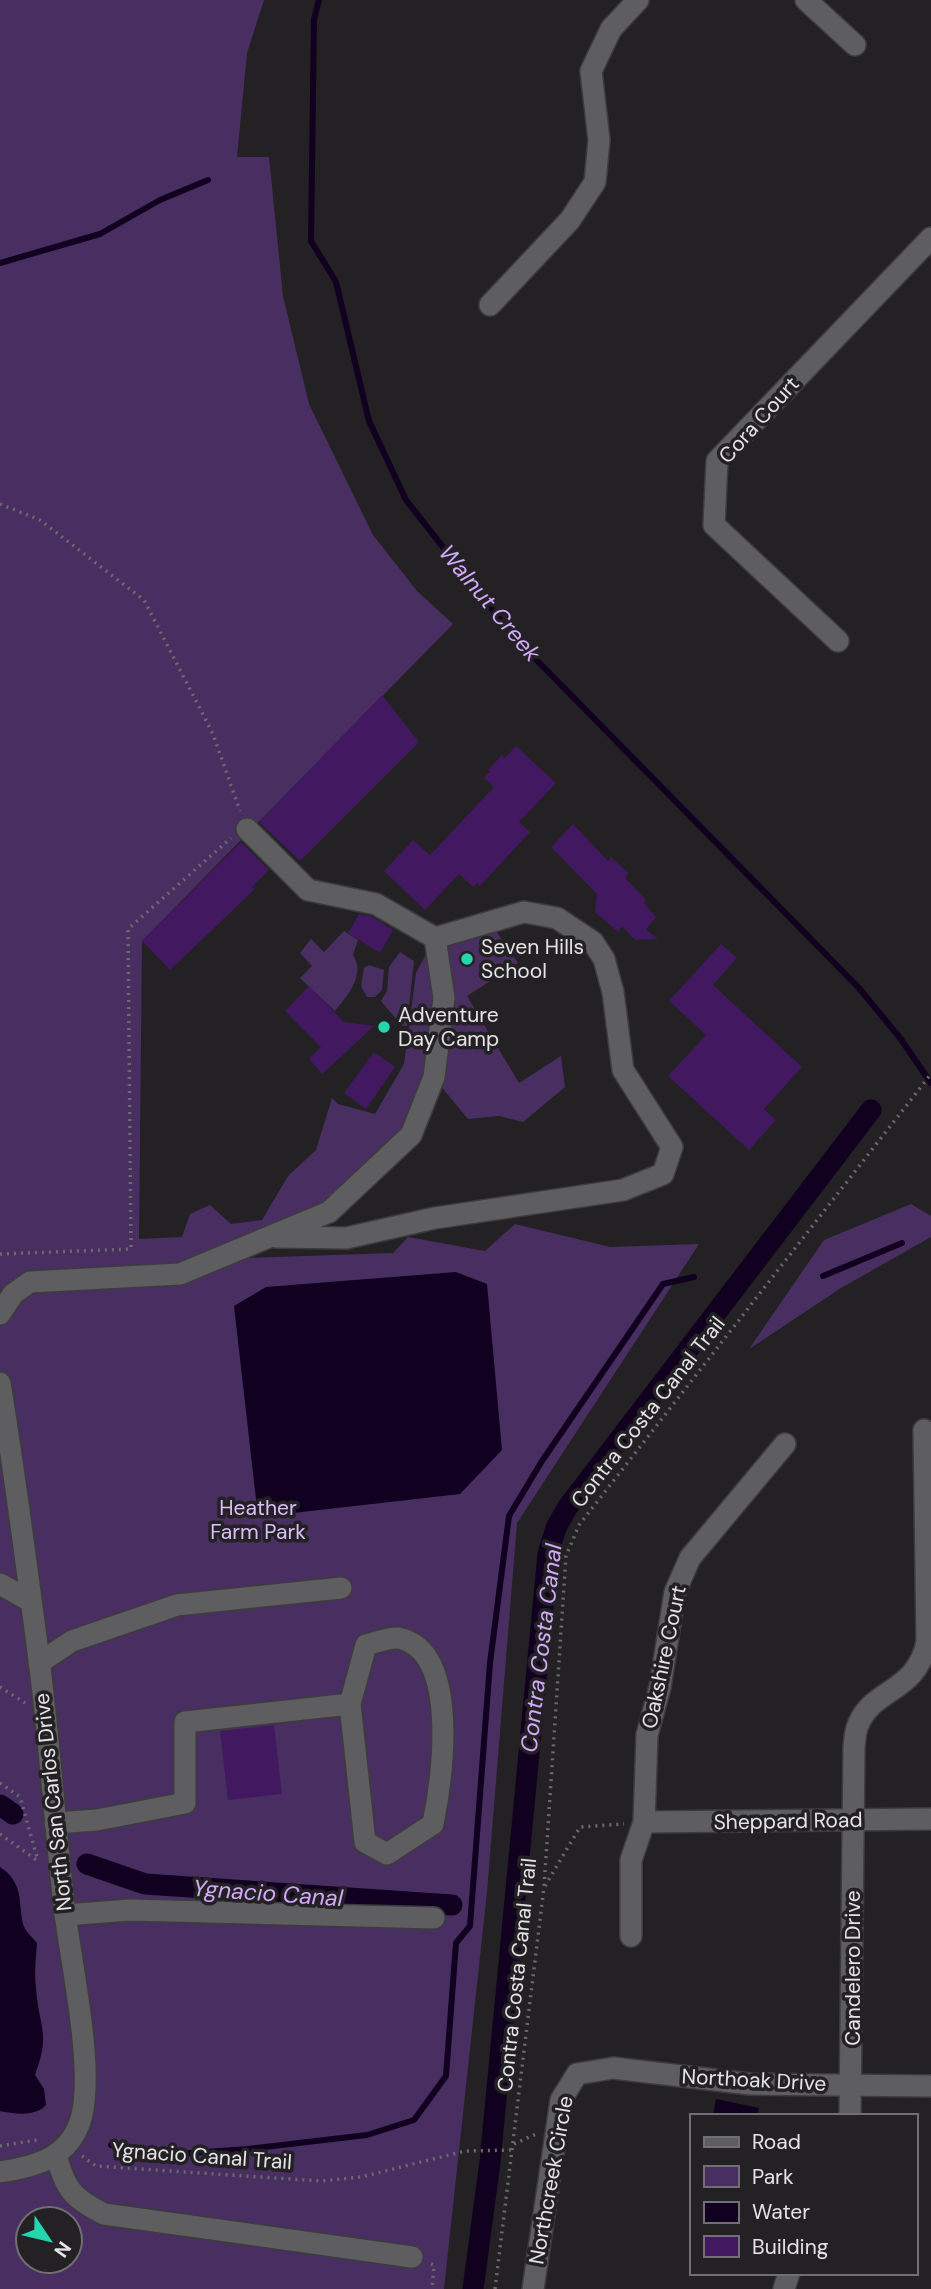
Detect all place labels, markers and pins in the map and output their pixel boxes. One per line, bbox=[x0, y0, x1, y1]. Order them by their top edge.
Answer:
place label: Seven Hills School bbox=[481, 933, 584, 985]
marker: Seven Hills School bbox=[459, 951, 475, 967]
place label: Adventure Day Camp bbox=[398, 1001, 499, 1053]
marker: Adventure Day Camp bbox=[376, 1019, 392, 1035]

